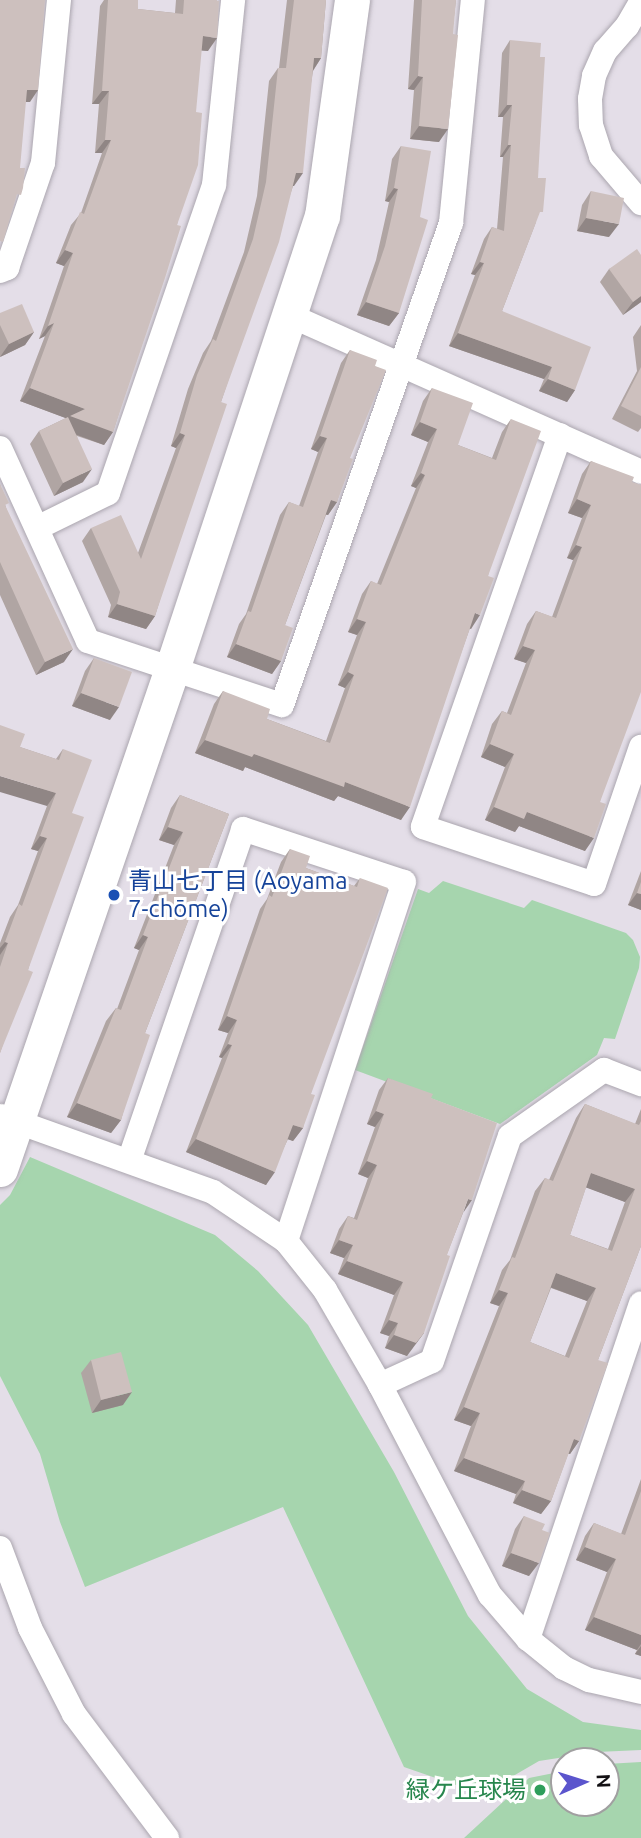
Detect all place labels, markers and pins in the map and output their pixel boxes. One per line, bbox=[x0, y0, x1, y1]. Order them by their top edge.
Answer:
place label: 青山七丁目 (Aoyama 7-chōme) bbox=[128, 867, 348, 923]
marker: 青山七丁目 (Aoyama 7-chōme) bbox=[106, 887, 122, 903]
place label: 緑ケ丘球場 bbox=[406, 1776, 526, 1804]
marker: 緑ケ丘球場 bbox=[532, 1782, 548, 1798]

